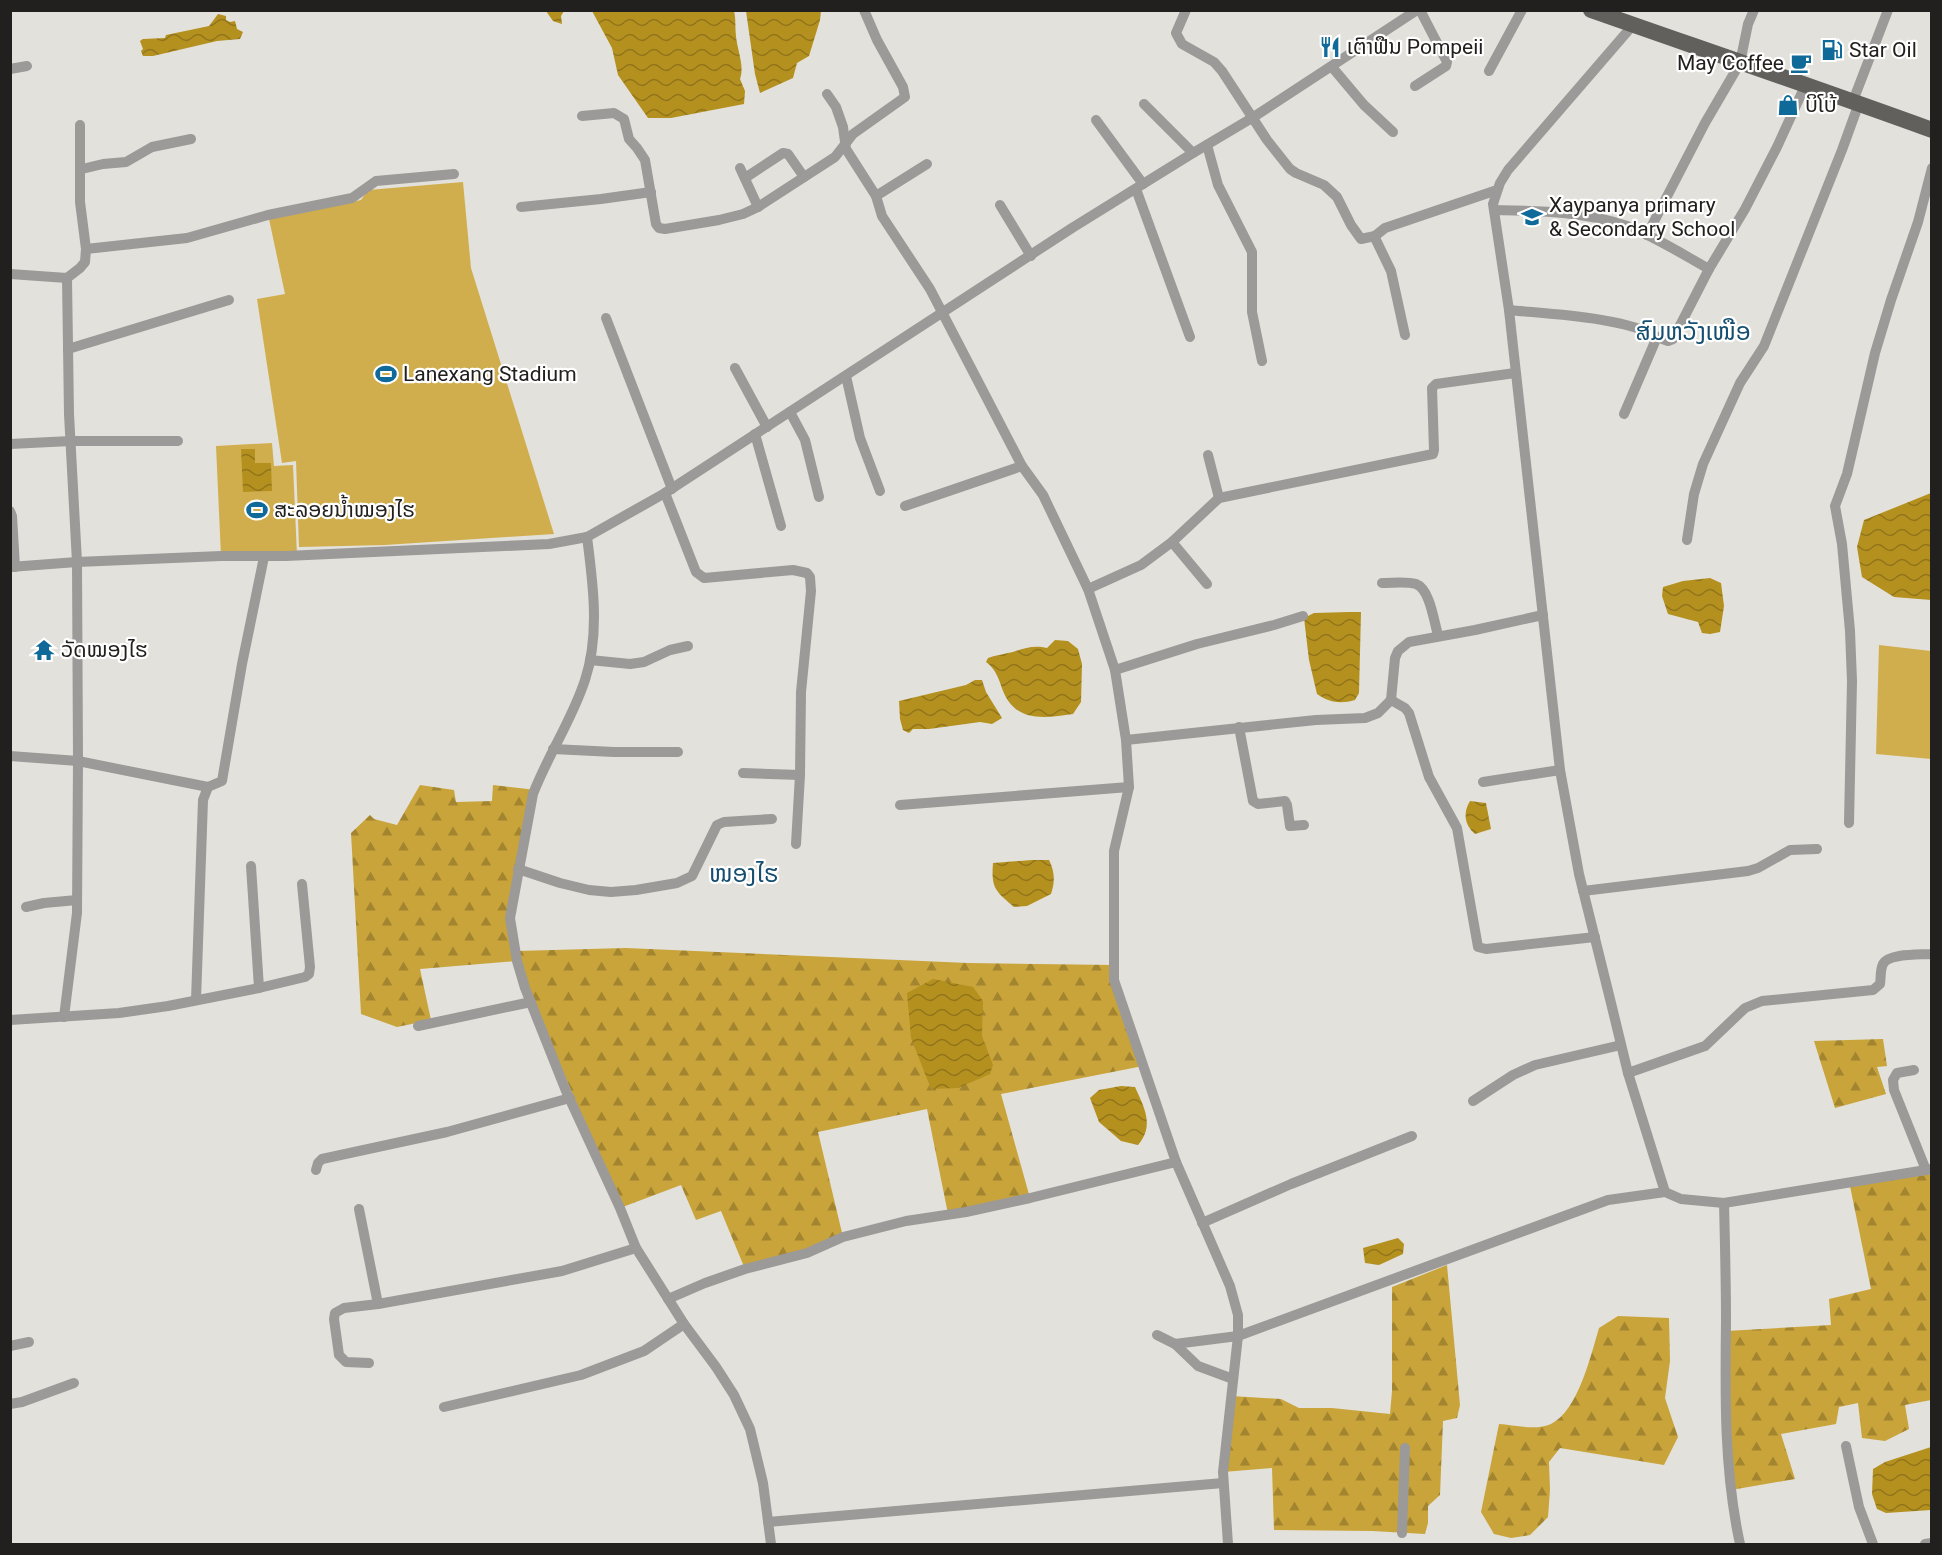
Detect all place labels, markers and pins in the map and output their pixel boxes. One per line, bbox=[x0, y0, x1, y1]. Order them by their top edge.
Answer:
restaurant icon: ເຕົາຟືນ Pompeii bbox=[1318, 35, 1342, 59]
place label: ເຕົາຟືນ Pompeii bbox=[1347, 35, 1483, 59]
fuel station icon: Star Oil bbox=[1820, 38, 1844, 62]
place label: Star Oil bbox=[1849, 38, 1917, 62]
place label: May Coffee bbox=[1677, 51, 1784, 75]
cafe icon: May Coffee bbox=[1789, 51, 1813, 75]
shop icon: ບິໂບ້ bbox=[1776, 93, 1800, 117]
place label: ບິໂບ້ bbox=[1805, 93, 1837, 117]
place label: Xaypanya primary & Secondary School bbox=[1549, 193, 1735, 241]
school or university icon: Xaypanya primary & Secondary School bbox=[1520, 205, 1544, 229]
sports icon: Lanexang Stadium bbox=[374, 362, 398, 386]
place label: Lanexang Stadium bbox=[403, 362, 577, 386]
place label: ສະລອຍນ້ຳໝອງໄຮ bbox=[274, 494, 415, 522]
sports icon: ສະລອຍນ້ຳໝອງໄຮ bbox=[245, 498, 269, 522]
temple icon: ວັດໝອງໄຮ bbox=[32, 638, 56, 662]
place label: ວັດໝອງໄຮ bbox=[61, 638, 148, 662]

